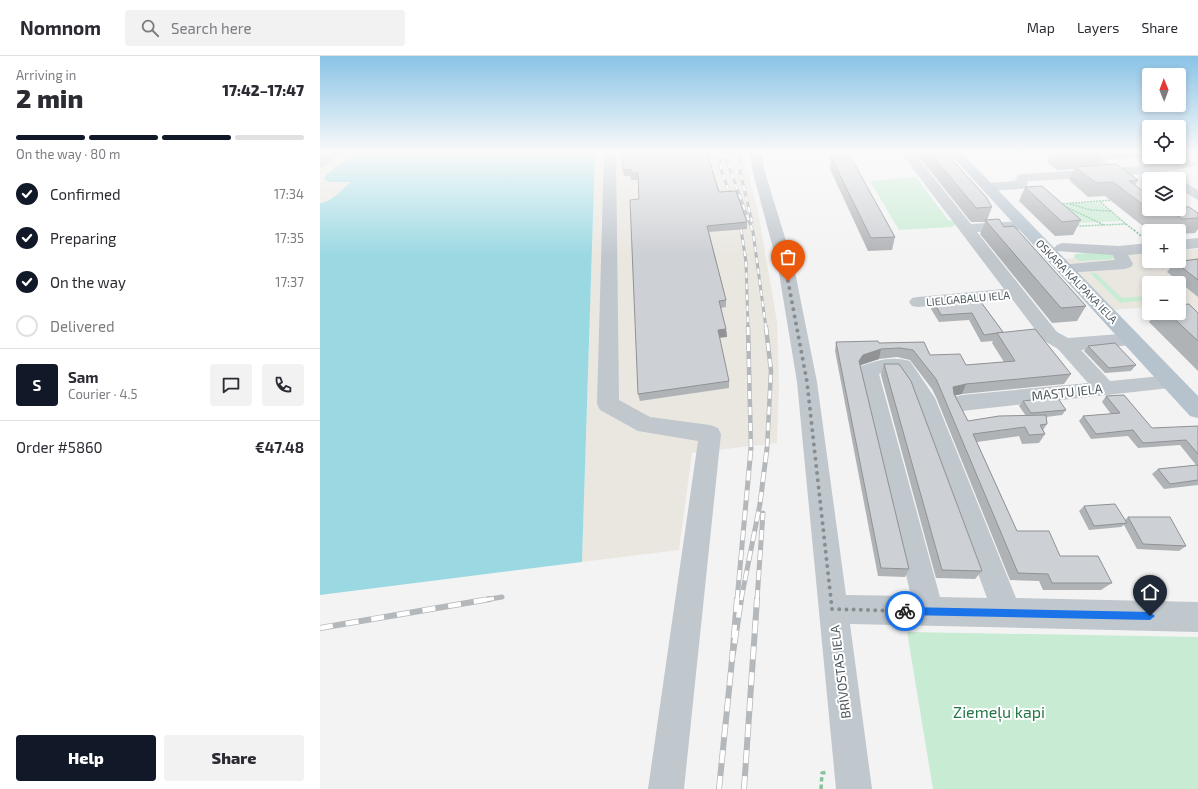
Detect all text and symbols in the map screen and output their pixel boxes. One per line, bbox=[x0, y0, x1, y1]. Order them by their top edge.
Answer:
search box bbox=[125, 10, 405, 46]
text: Nomnom bbox=[20, 16, 101, 39]
icon: search bbox=[139, 17, 161, 39]
text: Search here bbox=[171, 19, 252, 37]
text: Map bbox=[1027, 19, 1055, 36]
text: Layers bbox=[1077, 19, 1119, 36]
text: Share bbox=[1141, 19, 1178, 36]
text: Arriving in bbox=[16, 67, 76, 83]
north arrow bbox=[1142, 68, 1186, 112]
map controls bbox=[1142, 68, 1186, 320]
text: 17:42–17:47 bbox=[222, 81, 304, 99]
text: 2 min bbox=[16, 82, 83, 113]
button: locate bbox=[1142, 120, 1186, 164]
text: On the way · 80 m bbox=[16, 146, 120, 162]
button: layers bbox=[1142, 172, 1186, 216]
icon: check bbox=[16, 183, 38, 205]
text: Confirmed bbox=[50, 185, 121, 203]
text: 17:34 bbox=[274, 186, 304, 202]
button: + bbox=[1142, 224, 1186, 268]
icon: check bbox=[16, 227, 38, 249]
text: Preparing bbox=[50, 229, 116, 247]
text: 17:35 bbox=[275, 230, 304, 246]
street label: OSKARA KALPAKA IELA bbox=[1034, 236, 1121, 326]
pin bbox=[771, 240, 805, 281]
icon: bag bbox=[777, 246, 799, 268]
icon: check bbox=[16, 271, 38, 293]
text: On the way bbox=[50, 273, 126, 291]
text: 17:37 bbox=[275, 274, 304, 290]
button: − bbox=[1142, 276, 1186, 320]
street label: LIELGABALU IELA bbox=[925, 288, 1011, 308]
text: Delivered bbox=[50, 317, 115, 335]
button: chat bbox=[210, 364, 252, 406]
button: phone bbox=[262, 364, 304, 406]
text: Sam bbox=[68, 368, 99, 386]
text: S bbox=[33, 376, 41, 394]
street label: MASTU IELA bbox=[1031, 380, 1103, 404]
text: Courier · 4.5 bbox=[68, 386, 137, 402]
text: Order #5860 bbox=[16, 438, 103, 456]
text: €47.48 bbox=[255, 438, 304, 456]
pin bbox=[1133, 575, 1167, 616]
icon: home bbox=[1139, 581, 1161, 603]
courier bbox=[885, 591, 925, 631]
icon: bike bbox=[894, 600, 916, 622]
street label: BRĪVOSTAS IELA bbox=[826, 624, 854, 720]
park label: Ziemeļu kapi bbox=[953, 702, 1045, 723]
button: Help bbox=[16, 735, 156, 781]
button: Share bbox=[164, 735, 304, 781]

